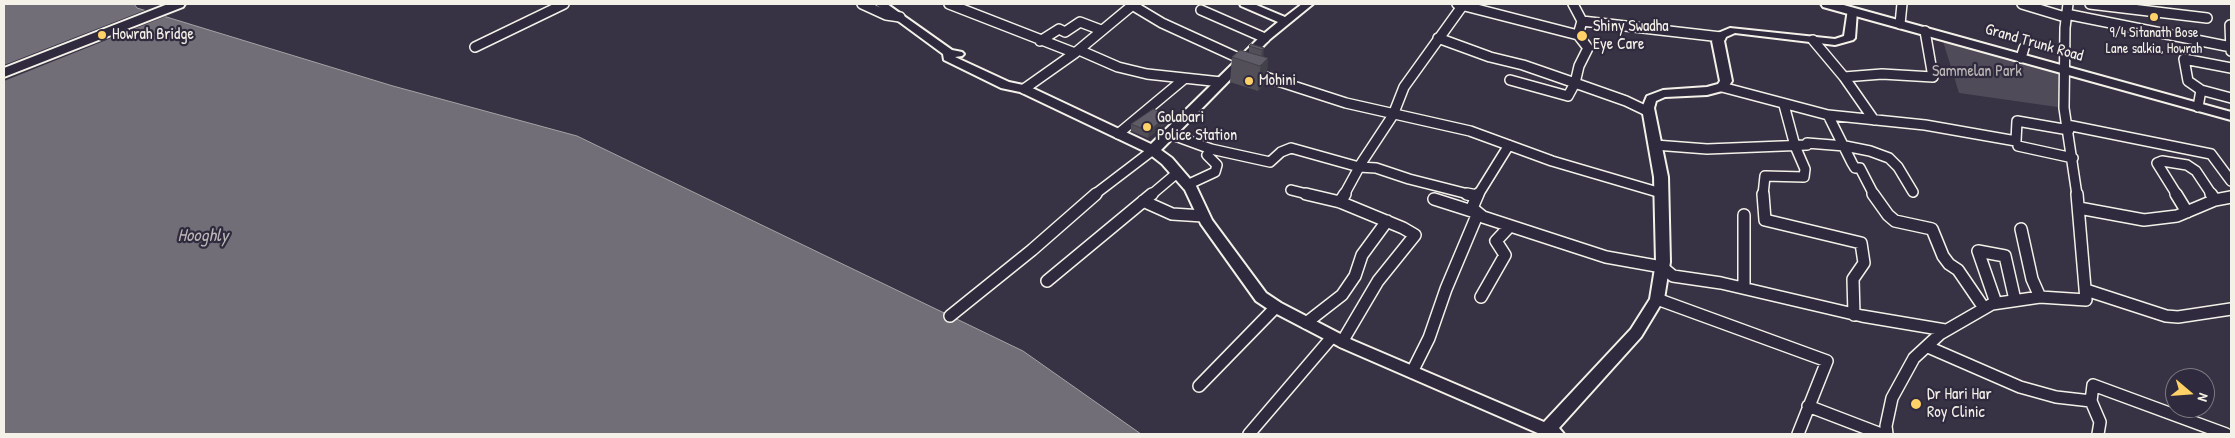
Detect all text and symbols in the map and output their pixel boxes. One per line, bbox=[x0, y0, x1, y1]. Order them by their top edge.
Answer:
marker: 9/4 Sitanath Bose Lane salkia, Howrah bbox=[2148, 11, 2160, 23]
place label: Shiny Swadha Eye Care bbox=[1593, 17, 1669, 55]
street label: Grand Trunk Road bbox=[1983, 20, 2085, 66]
place label: Howrah Bridge bbox=[112, 25, 194, 45]
place label: 9/4 Sitanath Bose Lane salkia, Howrah bbox=[2106, 25, 2202, 58]
marker: Howrah Bridge bbox=[96, 29, 108, 41]
marker: Shiny Swadha Eye Care bbox=[1575, 29, 1589, 43]
park label: Sammelan Park bbox=[1932, 62, 2022, 82]
place label: Mohini bbox=[1259, 71, 1296, 91]
marker: Mohini bbox=[1243, 75, 1255, 87]
place label: Golabari Police Station bbox=[1157, 108, 1237, 146]
marker: Golabari Police Station bbox=[1141, 121, 1153, 133]
water label: Hooghly bbox=[178, 225, 228, 247]
north arrow bbox=[2165, 368, 2215, 418]
place label: Dr Hari Har Roy Clinic bbox=[1927, 385, 1992, 423]
text: N bbox=[2194, 391, 2214, 404]
marker: Dr Hari Har Roy Clinic bbox=[1909, 397, 1923, 411]

